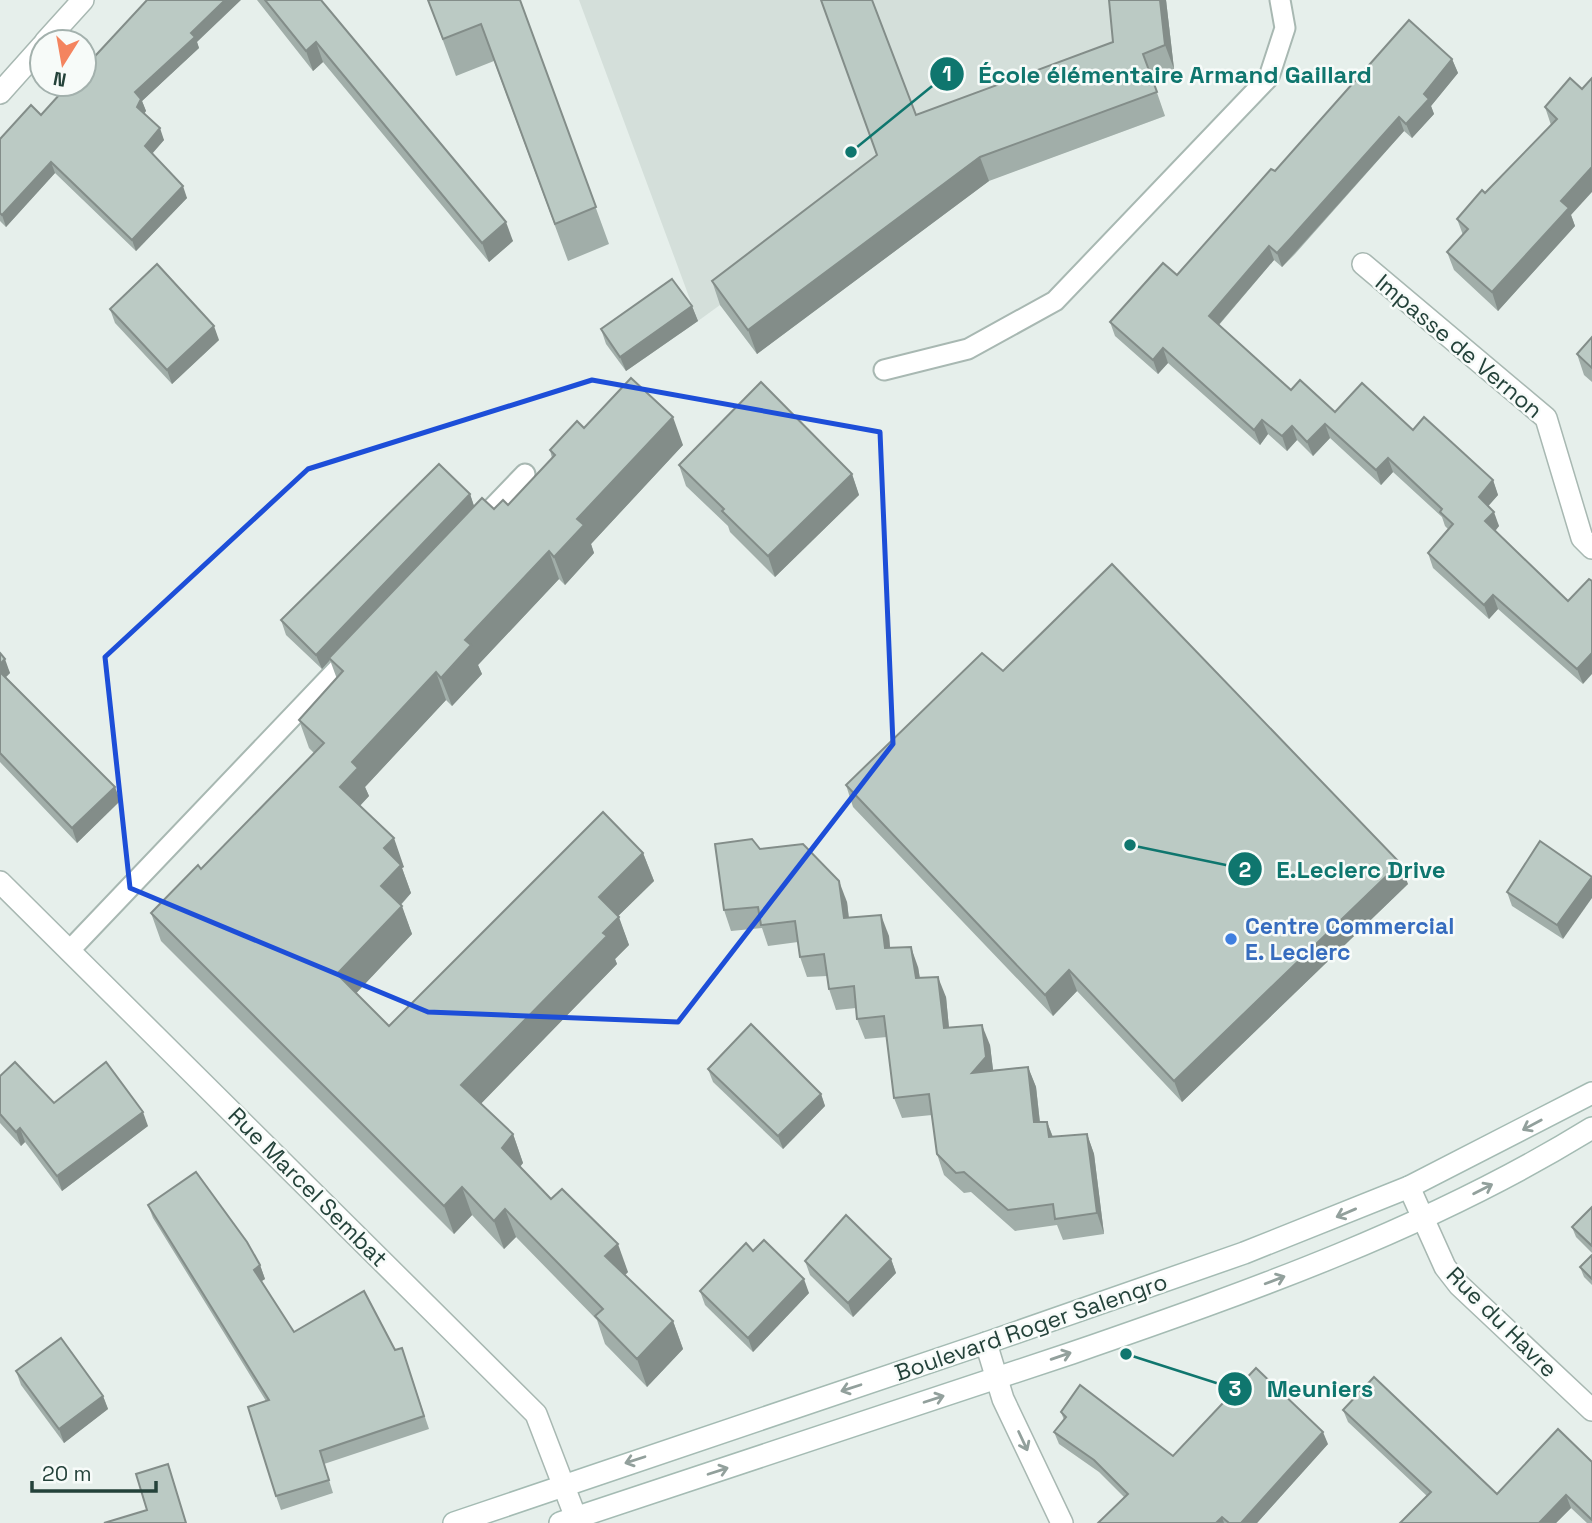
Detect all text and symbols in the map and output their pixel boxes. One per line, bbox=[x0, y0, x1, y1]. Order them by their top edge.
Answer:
north arrow bbox=[28, 28, 98, 98]
callout: École élémentaire Armand Gaillard bbox=[929, 52, 1386, 97]
text: École élémentaire Armand Gaillard bbox=[978, 59, 1372, 90]
text: 1 bbox=[942, 60, 952, 87]
text: N bbox=[51, 66, 68, 93]
street label: Impasse de Vernon bbox=[1369, 267, 1549, 425]
callout: E.Leclerc Drive bbox=[1227, 847, 1459, 892]
text: E.Leclerc Drive bbox=[1276, 854, 1446, 885]
text: 2 bbox=[1239, 856, 1251, 883]
place label: Centre Commercial E. Leclerc bbox=[1245, 911, 1454, 967]
marker: Centre Commercial E. Leclerc bbox=[1223, 931, 1239, 947]
street label: Rue Marcel Sembat bbox=[222, 1101, 394, 1273]
one-way arrow bbox=[1522, 1119, 1543, 1132]
one-way arrow bbox=[1472, 1181, 1493, 1195]
one-way arrow bbox=[1336, 1207, 1357, 1220]
street label: Rue du Havre bbox=[1440, 1260, 1564, 1384]
street label: Boulevard Roger Salengro bbox=[891, 1266, 1171, 1388]
one-way arrow bbox=[1264, 1273, 1286, 1286]
one-way arrow bbox=[1050, 1349, 1072, 1362]
callout: Meuniers bbox=[1218, 1366, 1387, 1411]
text: Meuniers bbox=[1267, 1373, 1373, 1404]
text: 3 bbox=[1229, 1375, 1241, 1402]
one-way arrow bbox=[841, 1383, 863, 1395]
one-way arrow bbox=[923, 1392, 945, 1405]
one-way arrow bbox=[1017, 1430, 1031, 1451]
scale bar bbox=[32, 1450, 156, 1494]
one-way arrow bbox=[625, 1455, 647, 1467]
text: 20 m bbox=[42, 1460, 92, 1487]
one-way arrow bbox=[707, 1464, 729, 1477]

